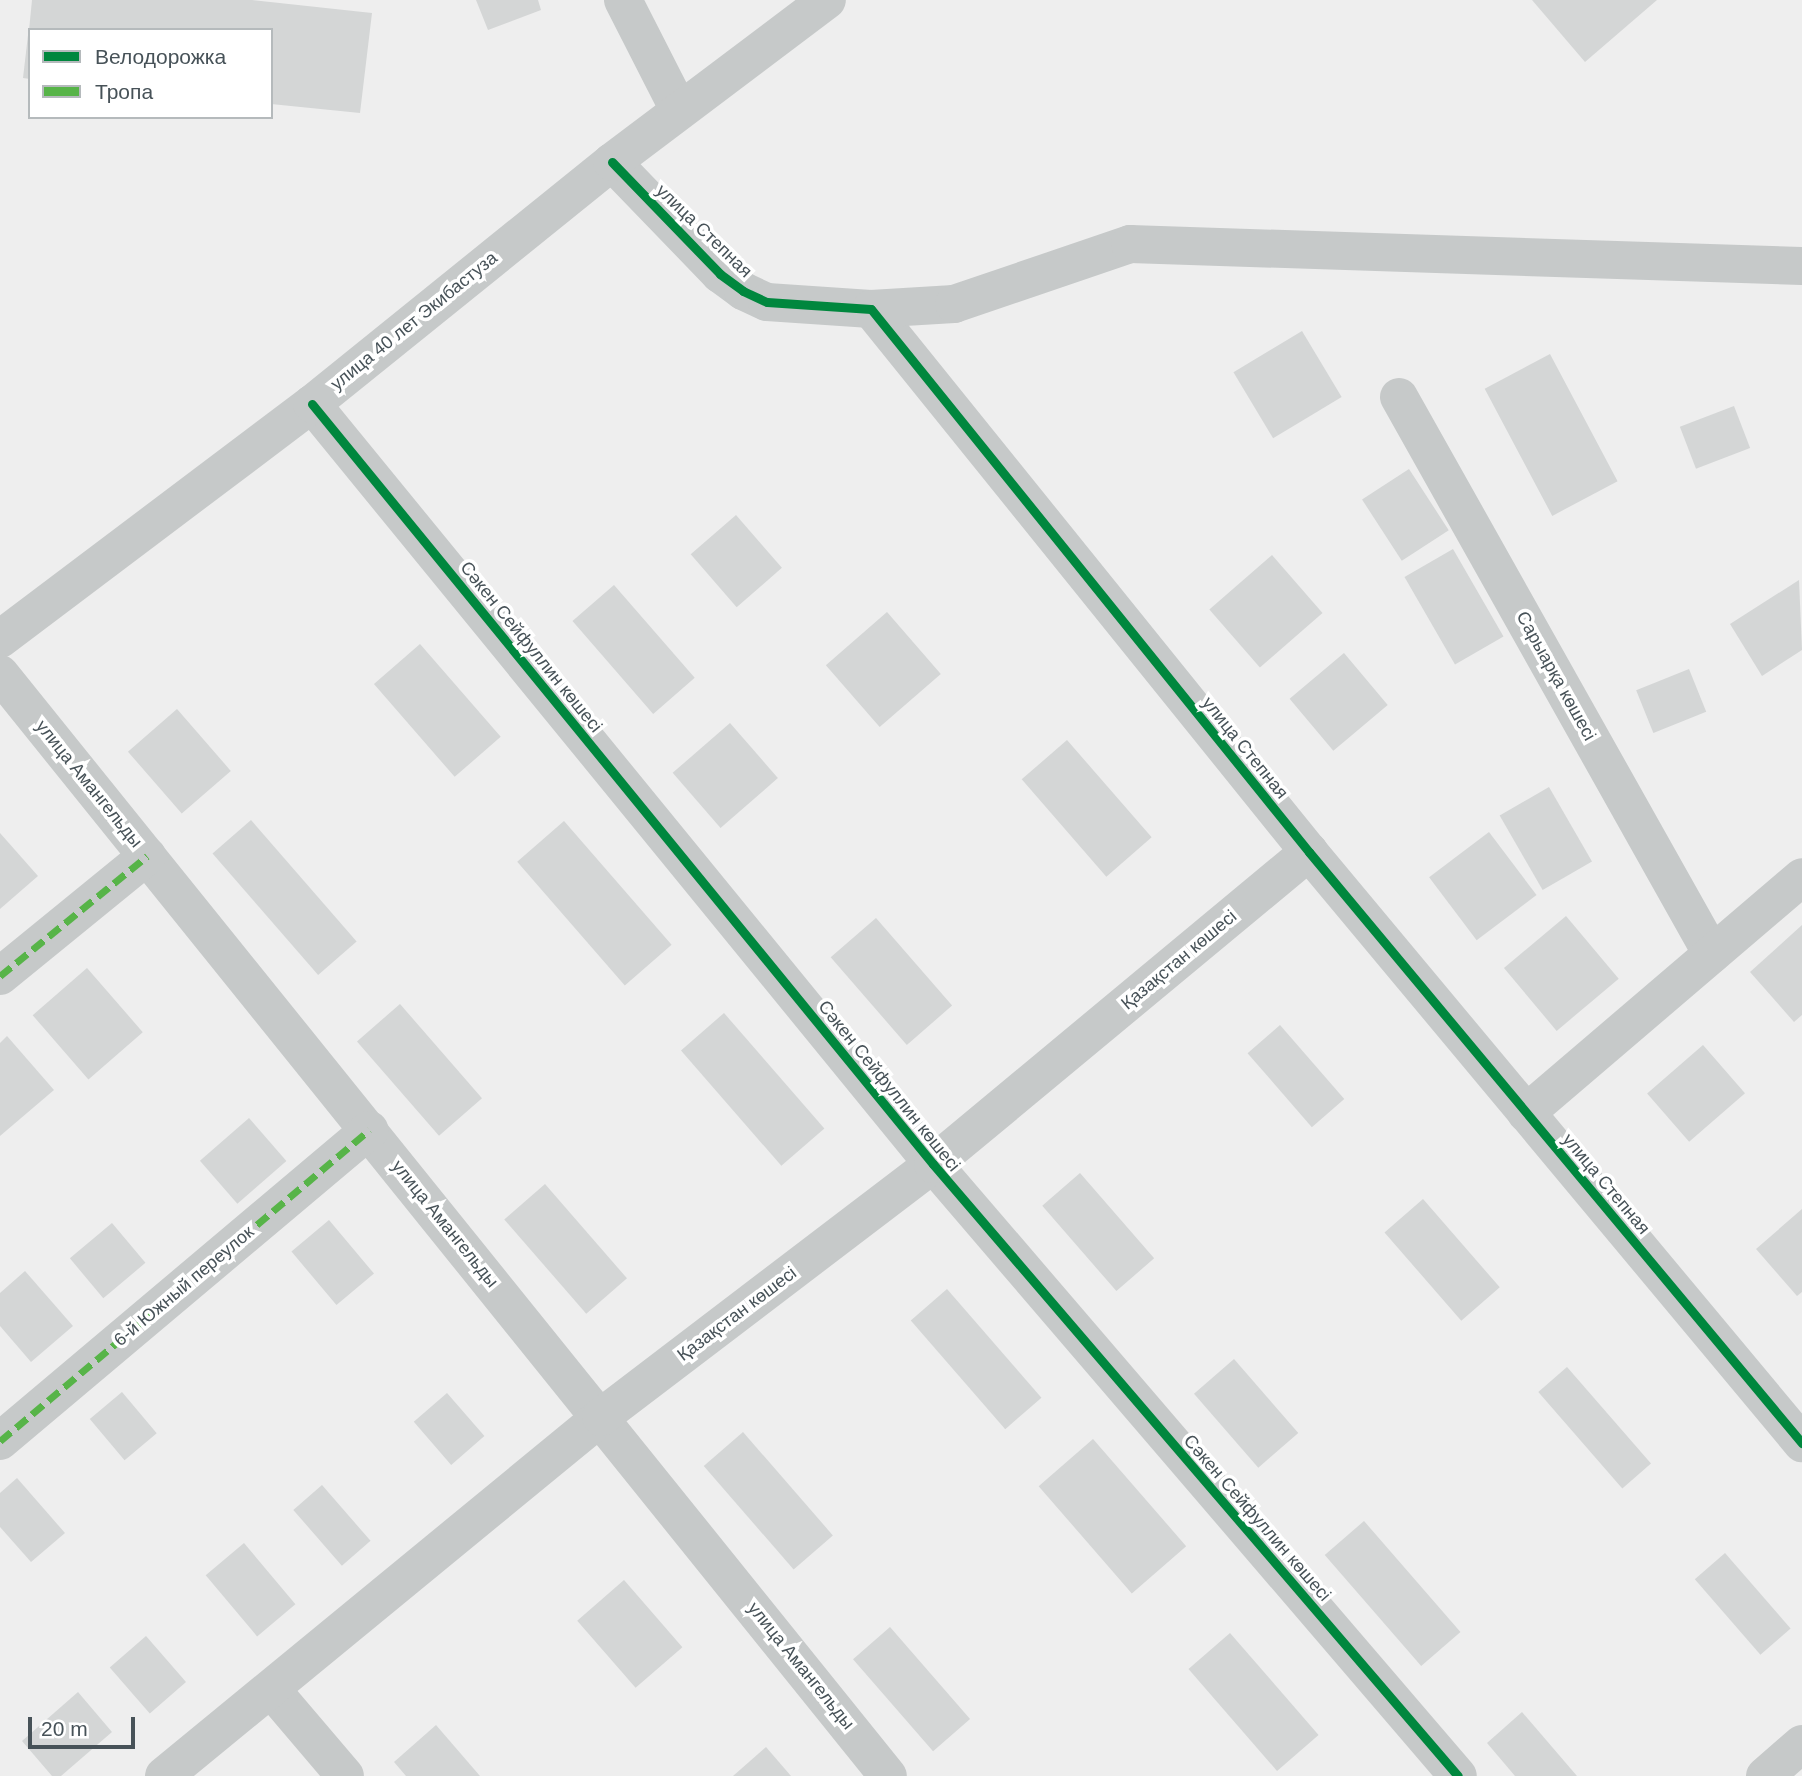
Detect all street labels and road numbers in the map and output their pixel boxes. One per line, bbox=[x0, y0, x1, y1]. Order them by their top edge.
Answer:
street label: улица Степная bbox=[652, 180, 756, 282]
street label: улица 40 лет Экибастуза bbox=[326, 247, 502, 395]
street label: Сәкен Сейфуллин көшесі bbox=[455, 557, 607, 737]
street label: Сарыарқа көшесі bbox=[1512, 608, 1600, 744]
street label: улица Степная bbox=[1197, 693, 1293, 803]
street label: улица Амангельды bbox=[31, 716, 147, 852]
street label: Қазақстан көшесі bbox=[1117, 906, 1241, 1014]
street label: Сәкен Сейфуллин көшесі bbox=[813, 996, 965, 1176]
street label: улица Степная bbox=[1558, 1129, 1654, 1239]
street label: улица Амангельды bbox=[387, 1156, 503, 1292]
street label: 6-й Южный переулок bbox=[110, 1221, 258, 1351]
street label: Қазақстан көшесі bbox=[673, 1262, 801, 1366]
street label: Сәкен Сейфуллин көшесі bbox=[1179, 1430, 1335, 1606]
street label: улица Амангельды bbox=[743, 1598, 859, 1734]

